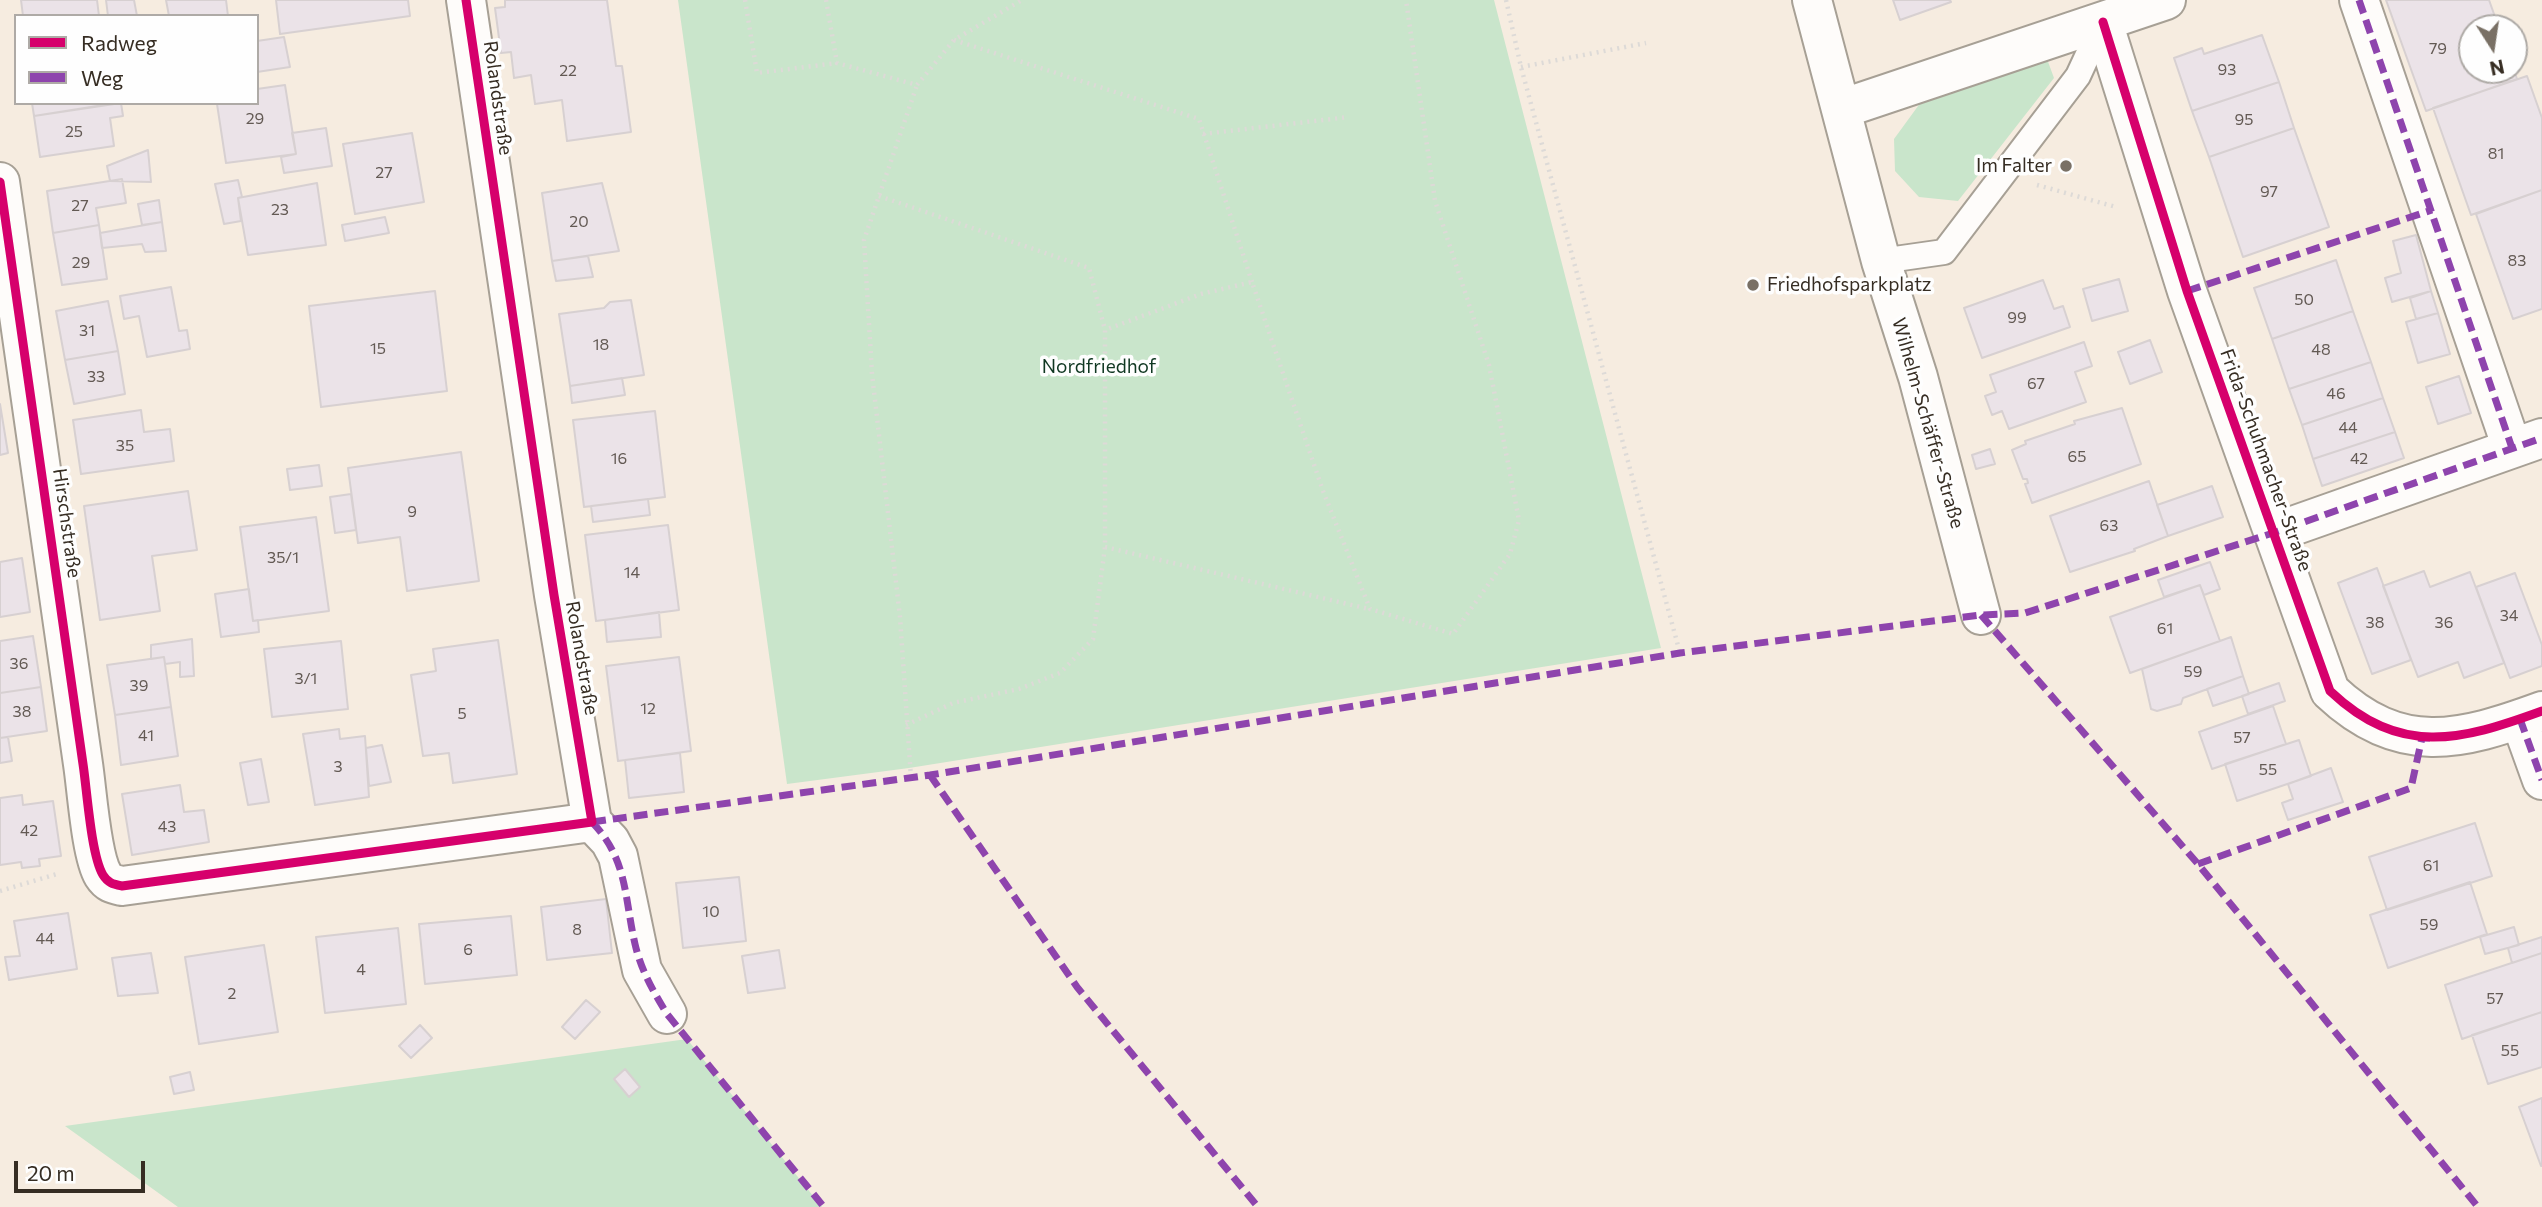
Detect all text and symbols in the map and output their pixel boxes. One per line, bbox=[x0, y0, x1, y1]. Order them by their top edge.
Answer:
legend bbox=[14, 14, 259, 105]
north arrow bbox=[2458, 14, 2528, 84]
text: Radweg bbox=[81, 30, 157, 55]
street label: Rolandstraße bbox=[479, 39, 517, 157]
house number: 79 bbox=[2429, 39, 2447, 59]
text: N bbox=[2488, 55, 2506, 81]
house number: 93 bbox=[2218, 60, 2236, 80]
house number: 22 bbox=[559, 61, 577, 81]
text: Weg bbox=[81, 65, 123, 90]
house number: 29 bbox=[246, 109, 264, 129]
house number: 95 bbox=[2235, 110, 2253, 130]
house number: 25 bbox=[65, 122, 83, 142]
house number: 81 bbox=[2488, 144, 2504, 164]
place label: Im Falter bbox=[1976, 155, 2052, 177]
marker: Im Falter bbox=[2058, 158, 2074, 174]
house number: 27 bbox=[375, 163, 393, 183]
house number: 97 bbox=[2260, 182, 2278, 202]
house number: 27 bbox=[71, 196, 89, 216]
house number: 23 bbox=[271, 200, 289, 220]
house number: 20 bbox=[569, 212, 589, 232]
house number: 83 bbox=[2508, 251, 2526, 271]
house number: 29 bbox=[72, 253, 90, 273]
place label: Friedhofsparkplatz bbox=[1767, 274, 1931, 296]
marker: Friedhofsparkplatz bbox=[1745, 277, 1761, 293]
house number: 50 bbox=[2294, 290, 2314, 310]
house number: 99 bbox=[2007, 308, 2027, 328]
street label: Wilhelm-Schäffer-Straße bbox=[1887, 315, 1969, 531]
house number: 31 bbox=[79, 321, 95, 341]
house number: 18 bbox=[593, 335, 609, 355]
house number: 15 bbox=[370, 339, 386, 359]
house number: 48 bbox=[2311, 340, 2331, 360]
street label: Frida-Schuhmacher-Straße bbox=[2215, 346, 2317, 574]
park label: Nordfriedhof bbox=[1042, 356, 1156, 378]
house number: 33 bbox=[87, 367, 105, 387]
house number: 67 bbox=[2027, 374, 2045, 394]
house number: 46 bbox=[2326, 384, 2346, 404]
house number: 44 bbox=[2338, 418, 2358, 438]
house number: 35 bbox=[116, 436, 134, 456]
house number: 65 bbox=[2068, 447, 2086, 467]
house number: 16 bbox=[611, 449, 627, 469]
house number: 42 bbox=[2350, 449, 2368, 469]
street label: Hirschstraße bbox=[48, 467, 86, 579]
house number: 9 bbox=[407, 502, 417, 522]
house number: 63 bbox=[2100, 516, 2118, 536]
house number: 35/1 bbox=[267, 548, 299, 568]
house number: 14 bbox=[624, 563, 640, 583]
street label: Rolandstraße bbox=[561, 599, 603, 717]
house number: 34 bbox=[2500, 606, 2518, 626]
house number: 38 bbox=[2366, 613, 2384, 633]
house number: 36 bbox=[2435, 613, 2453, 633]
house number: 61 bbox=[2157, 619, 2173, 639]
house number: 36 bbox=[10, 654, 28, 674]
house number: 59 bbox=[2184, 662, 2202, 682]
house number: 3/1 bbox=[295, 669, 317, 689]
house number: 39 bbox=[130, 676, 148, 696]
house number: 12 bbox=[640, 699, 656, 719]
house number: 38 bbox=[13, 702, 31, 722]
house number: 5 bbox=[457, 704, 467, 724]
house number: 41 bbox=[138, 726, 154, 746]
house number: 57 bbox=[2233, 728, 2251, 748]
house number: 3 bbox=[333, 757, 343, 777]
house number: 55 bbox=[2259, 760, 2277, 780]
house number: 43 bbox=[158, 817, 176, 837]
house number: 42 bbox=[20, 821, 38, 841]
house number: 61 bbox=[2423, 856, 2439, 876]
house number: 10 bbox=[702, 902, 720, 922]
house number: 59 bbox=[2420, 915, 2438, 935]
house number: 8 bbox=[572, 920, 582, 940]
house number: 44 bbox=[35, 929, 55, 949]
house number: 6 bbox=[463, 940, 473, 960]
house number: 4 bbox=[356, 960, 366, 980]
house number: 2 bbox=[228, 984, 236, 1004]
house number: 57 bbox=[2486, 989, 2504, 1009]
house number: 55 bbox=[2501, 1041, 2519, 1061]
scale bar bbox=[18, 1148, 149, 1192]
text: 20 m bbox=[27, 1160, 75, 1185]

